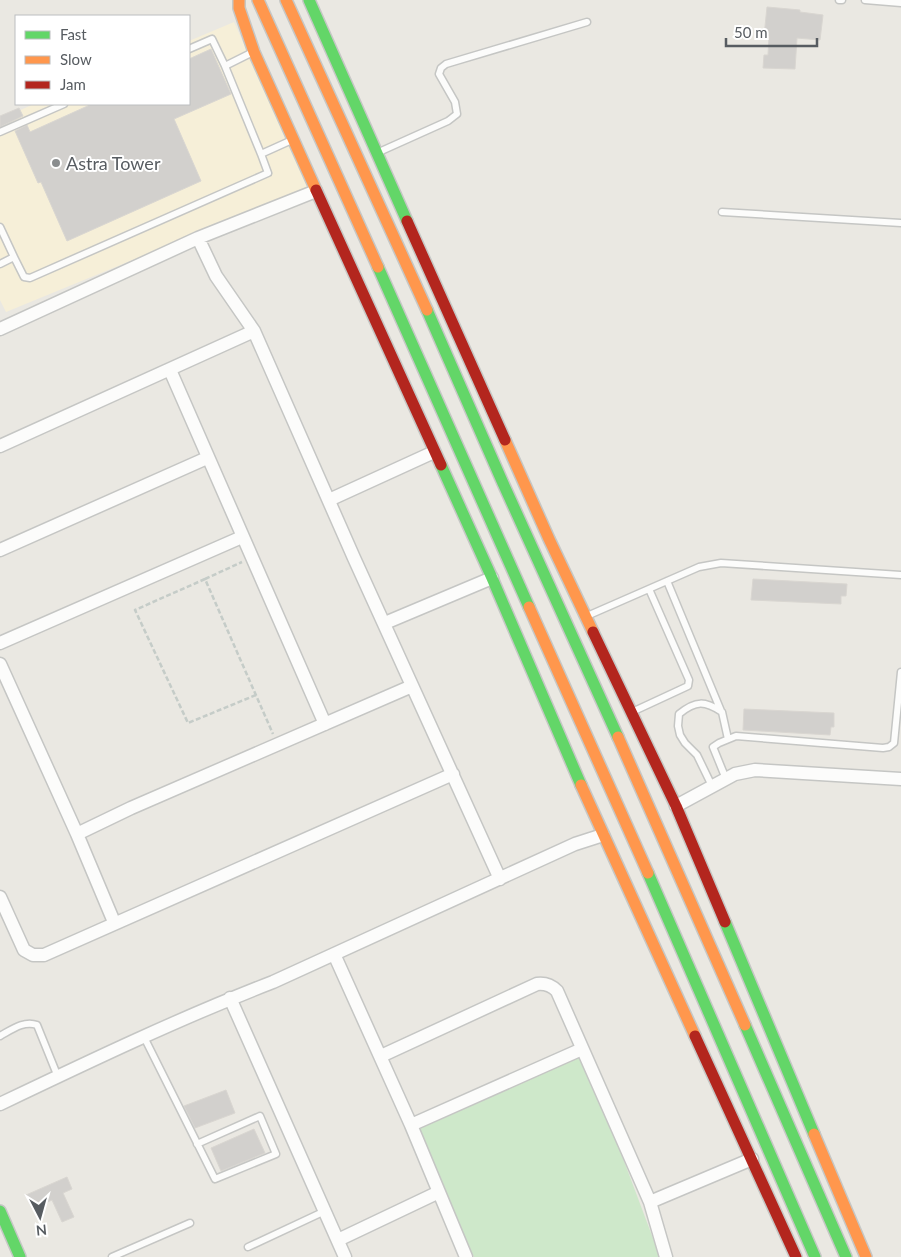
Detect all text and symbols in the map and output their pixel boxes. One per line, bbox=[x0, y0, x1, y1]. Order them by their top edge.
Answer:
legend bbox=[15, 15, 190, 105]
scale bar bbox=[726, 15, 817, 47]
text: 50 m bbox=[734, 23, 768, 41]
text: Fast bbox=[60, 25, 87, 43]
text: Slow bbox=[60, 50, 92, 68]
text: Jam bbox=[60, 75, 86, 93]
place label: Astra Tower bbox=[66, 152, 161, 174]
marker: Astra Tower bbox=[50, 157, 62, 169]
north arrow bbox=[15, 1192, 65, 1242]
text: N bbox=[35, 1221, 48, 1239]

